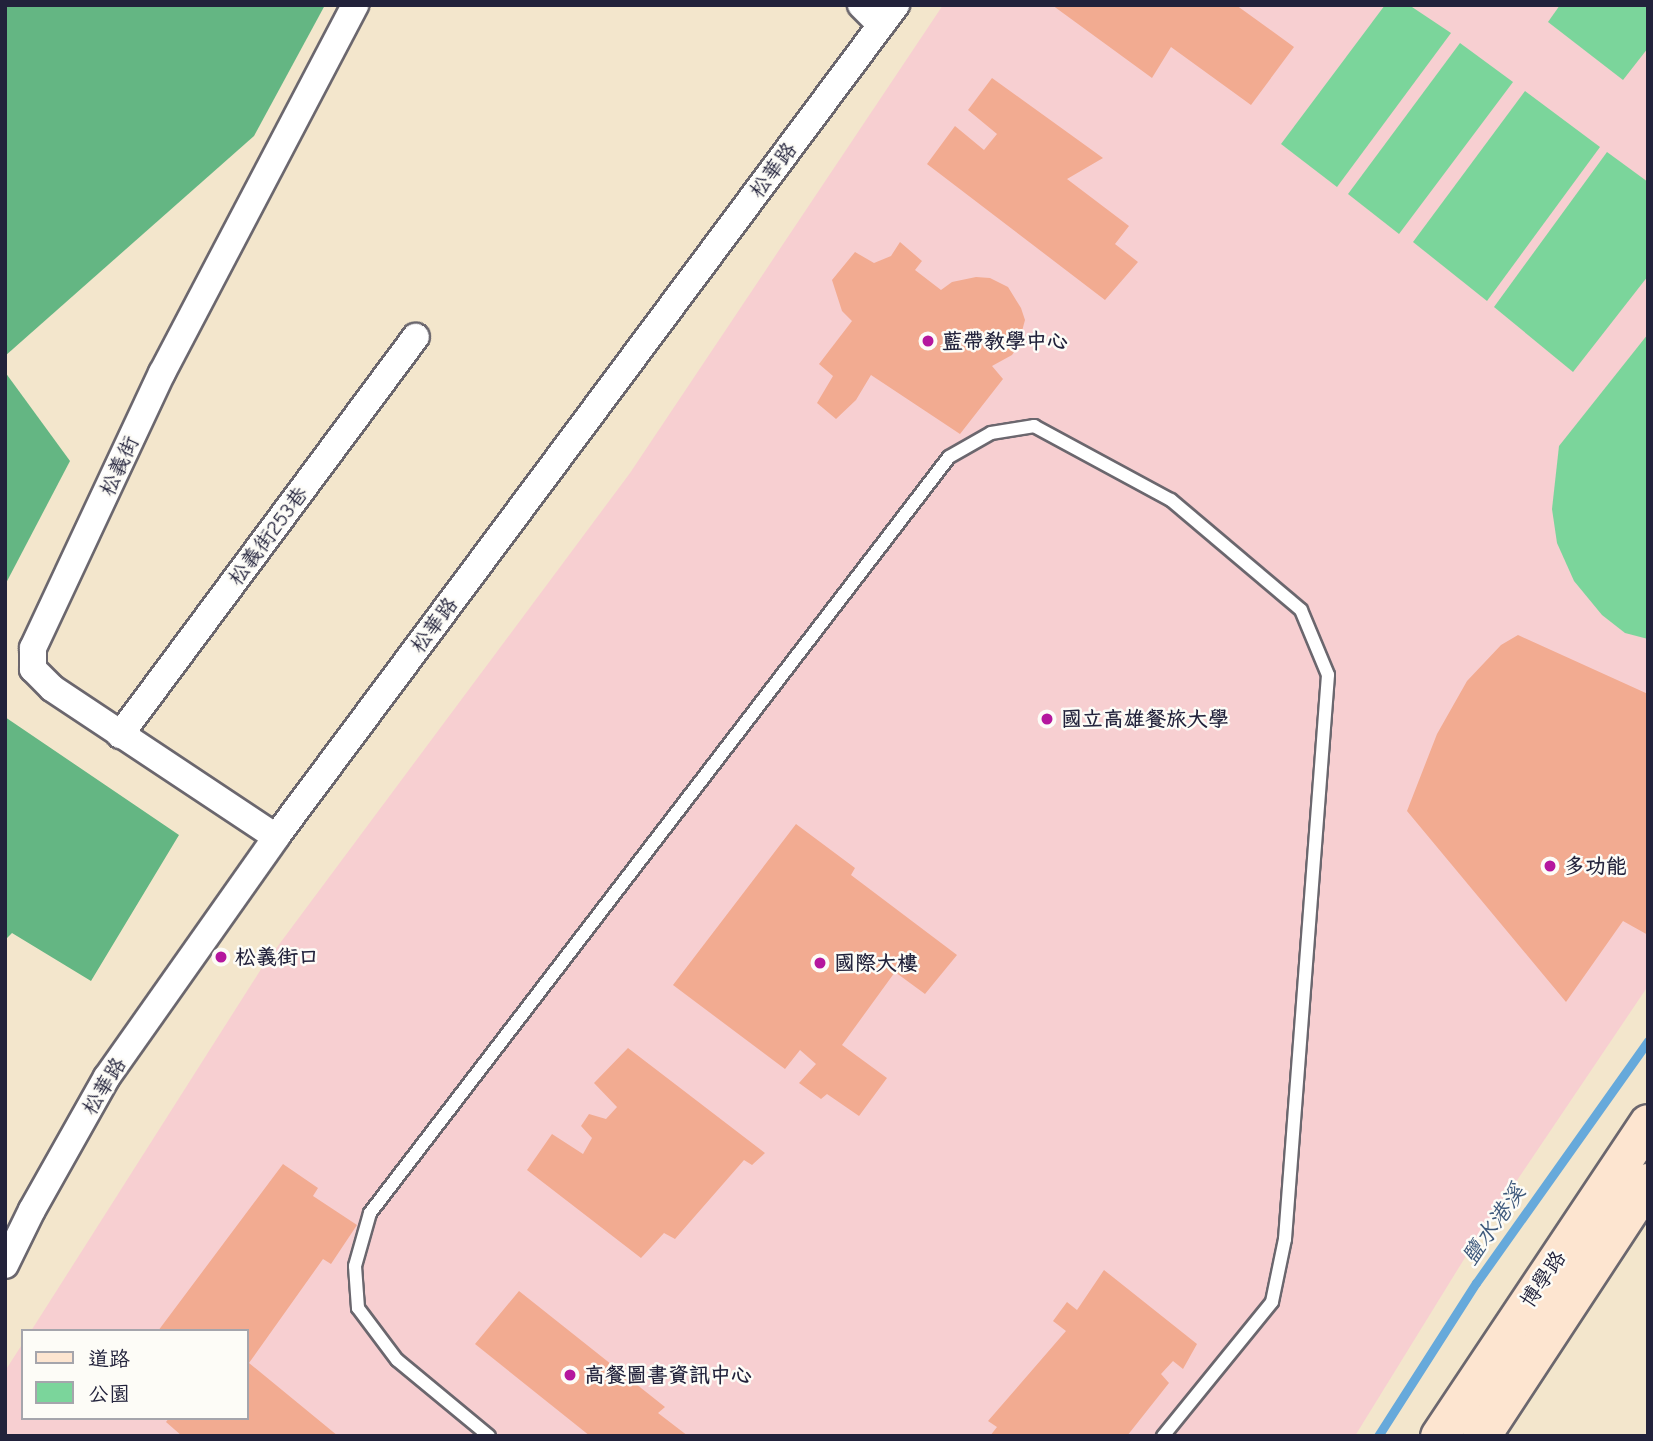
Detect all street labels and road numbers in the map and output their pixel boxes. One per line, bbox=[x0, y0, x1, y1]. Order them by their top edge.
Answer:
street label: 松華路 bbox=[744, 137, 802, 203]
street label: 松義街 bbox=[94, 432, 144, 500]
street label: 松義街253巷 bbox=[223, 482, 313, 590]
street label: 松華路 bbox=[405, 592, 463, 658]
street label: 松華路 bbox=[77, 1053, 131, 1119]
street label: 博學路 bbox=[1515, 1246, 1571, 1312]

